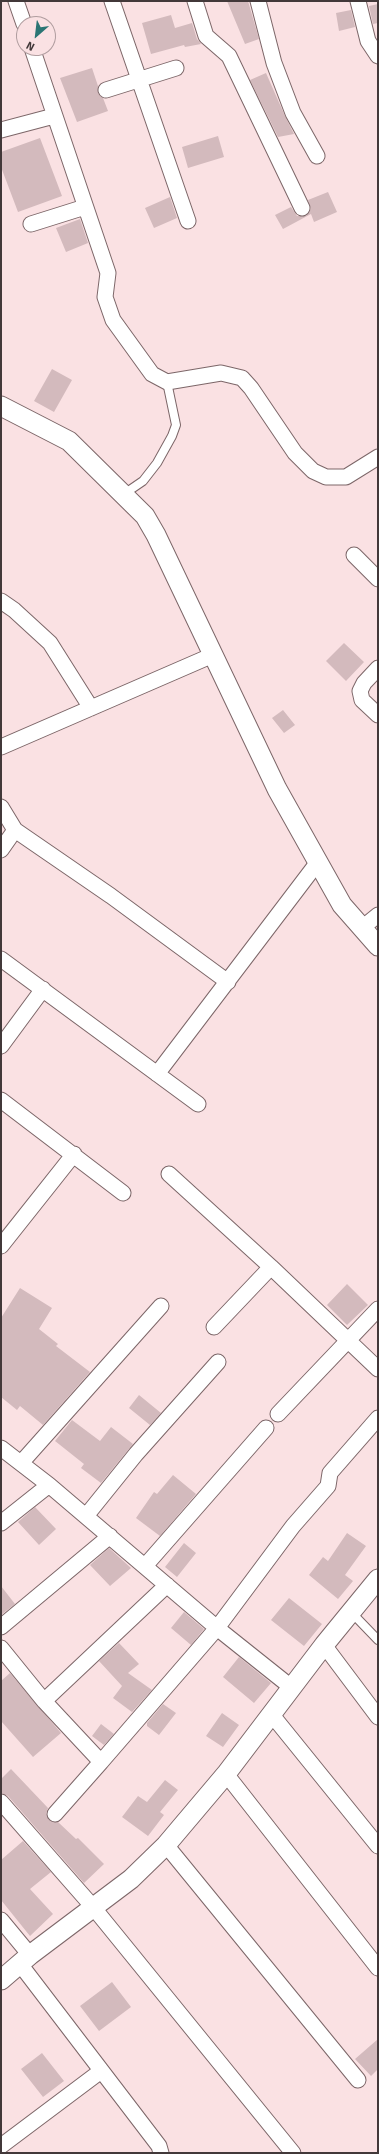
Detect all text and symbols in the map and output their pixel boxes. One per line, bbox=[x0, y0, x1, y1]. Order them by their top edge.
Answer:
north arrow bbox=[16, 16, 56, 56]
text: N bbox=[24, 39, 37, 54]

